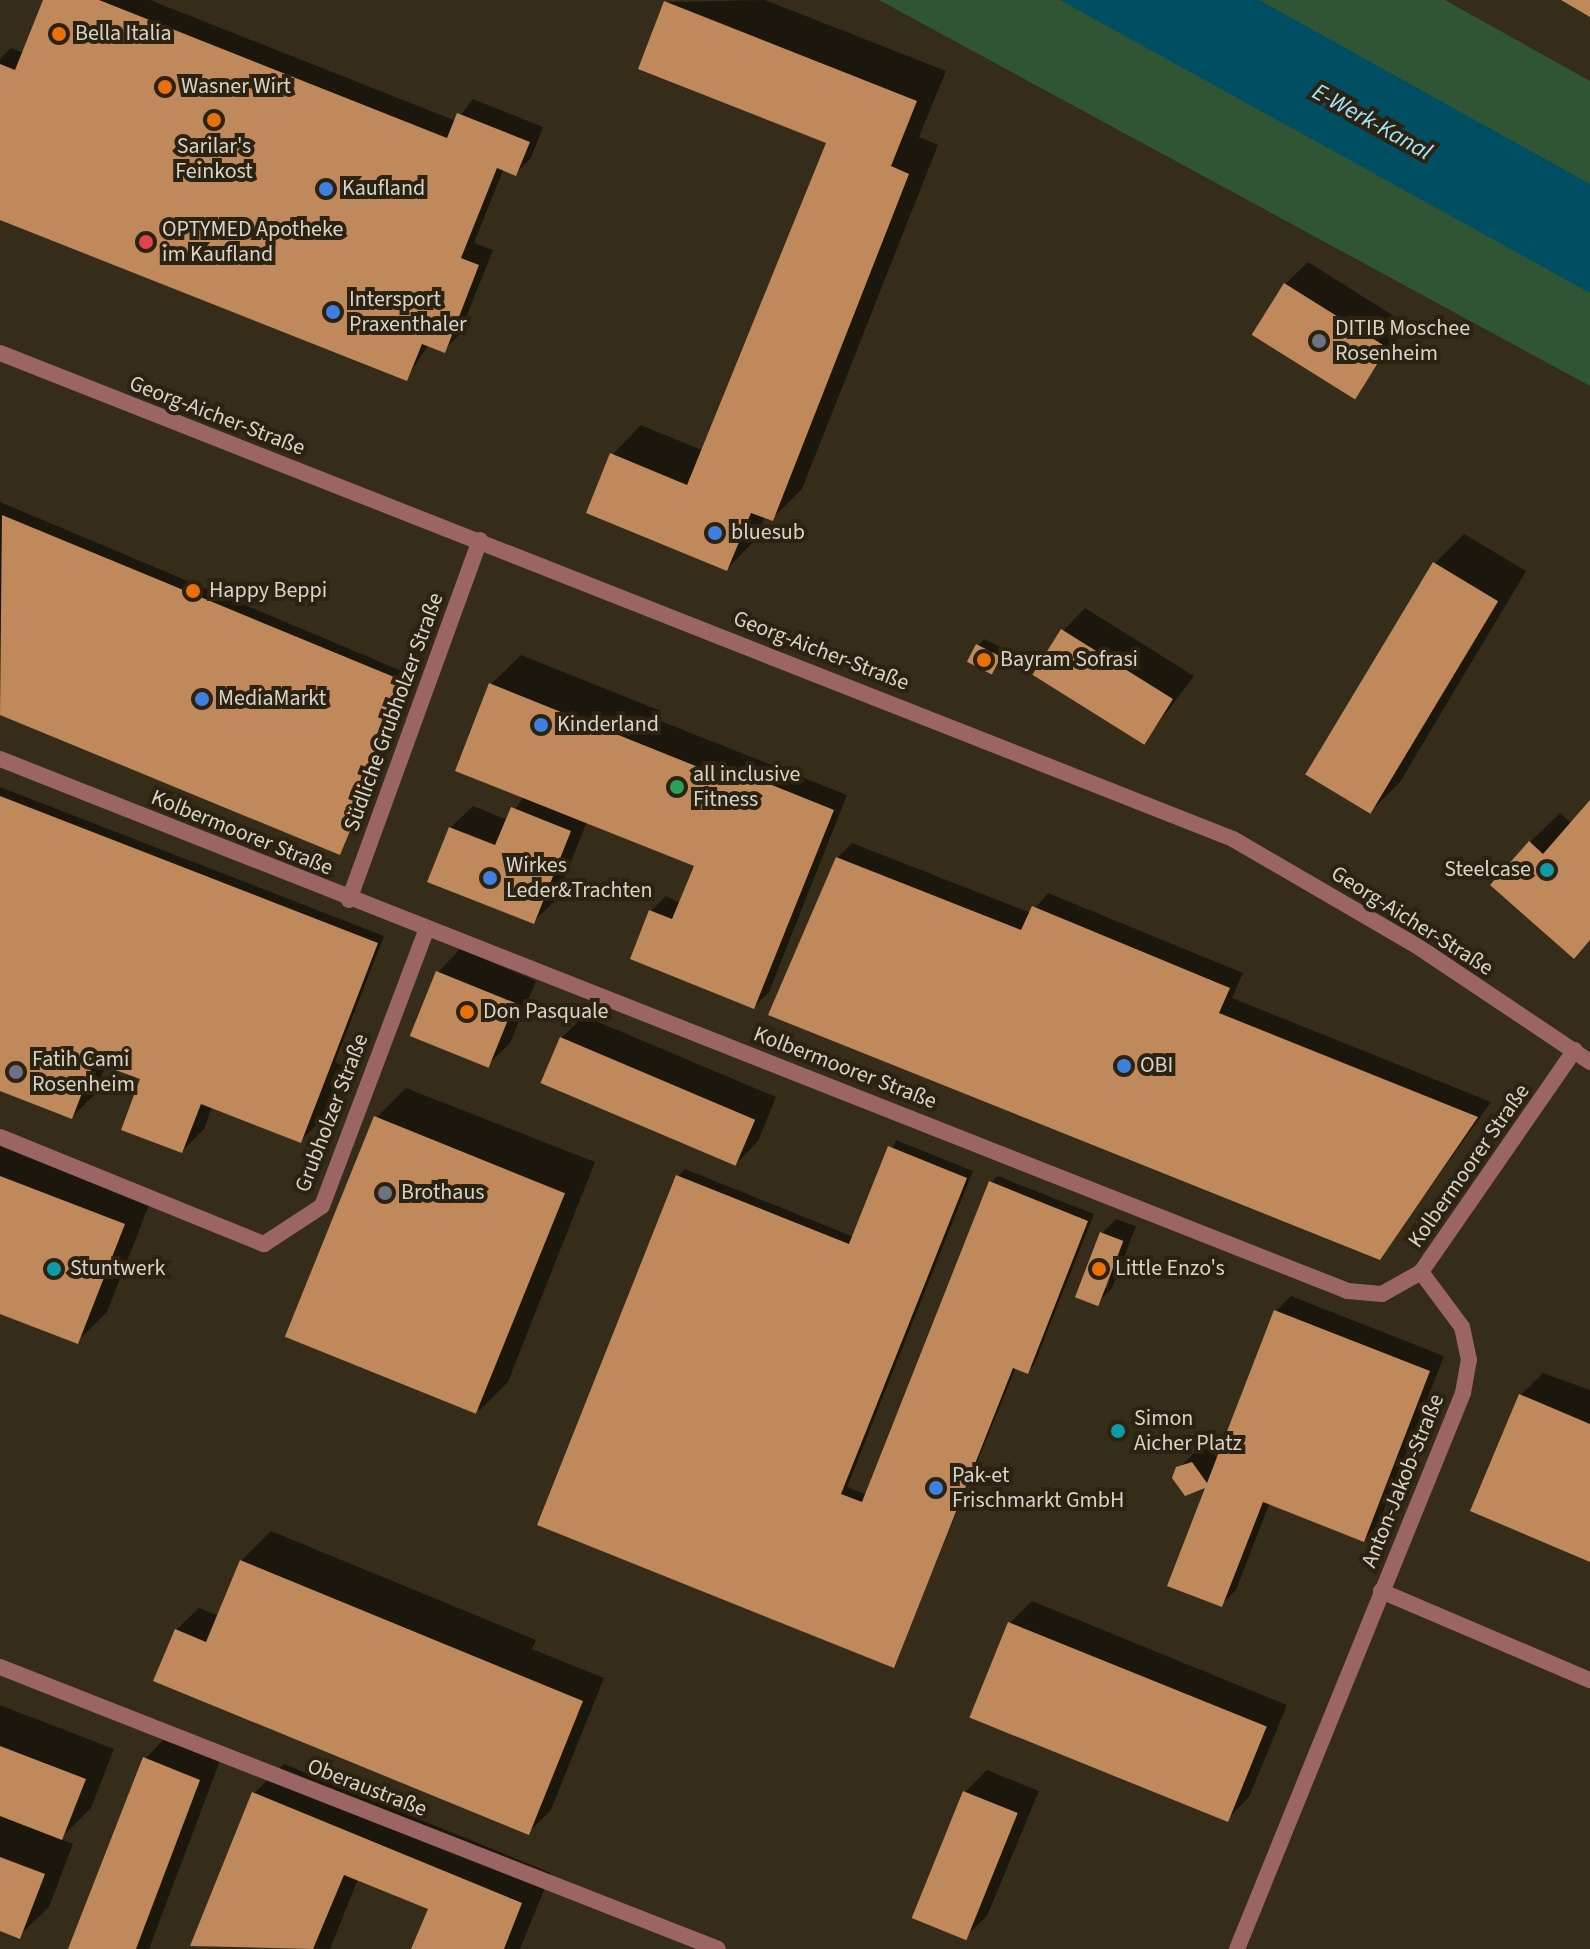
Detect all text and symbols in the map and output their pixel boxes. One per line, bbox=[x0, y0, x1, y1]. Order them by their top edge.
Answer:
place label: Bella Italia bbox=[75, 21, 172, 47]
marker: Bella Italia bbox=[50, 25, 68, 43]
place label: Wasner Wirt bbox=[181, 74, 291, 100]
water label: E-Werk-Kanal bbox=[1307, 77, 1437, 167]
marker: Wasner Wirt bbox=[156, 78, 174, 96]
marker: Sarilar's Feinkost bbox=[205, 111, 223, 129]
place label: Sarilar's Feinkost bbox=[175, 133, 253, 184]
place label: Kaufland bbox=[342, 176, 425, 202]
marker: Kaufland bbox=[317, 180, 335, 198]
place label: OPTYMED Apotheke im Kaufland bbox=[162, 216, 343, 268]
marker: OPTYMED Apotheke im Kaufland bbox=[137, 233, 155, 251]
place label: Intersport Praxenthaler bbox=[349, 286, 467, 338]
marker: Intersport Praxenthaler bbox=[324, 303, 342, 321]
place label: DITIB Moschee Rosenheim bbox=[1335, 315, 1470, 366]
marker: DITIB Moschee Rosenheim bbox=[1310, 332, 1328, 350]
street label: Georg-Aicher-Straße bbox=[125, 370, 309, 462]
place label: bluesub bbox=[731, 520, 805, 546]
marker: bluesub bbox=[706, 524, 724, 542]
place label: Happy Beppi bbox=[209, 578, 327, 604]
marker: Happy Beppi bbox=[184, 582, 202, 600]
street label: Südliche Grubholzer Straße bbox=[339, 589, 449, 835]
street label: Georg-Aicher-Straße bbox=[729, 605, 913, 697]
place label: Bayram Sofrasi bbox=[1000, 647, 1138, 673]
marker: Bayram Sofrasi bbox=[975, 651, 993, 669]
place label: MediaMarkt bbox=[218, 686, 326, 712]
marker: MediaMarkt bbox=[193, 690, 211, 708]
place label: Kinderland bbox=[557, 712, 659, 738]
marker: Kinderland bbox=[532, 716, 550, 734]
place label: all inclusive Fitness bbox=[693, 761, 800, 812]
marker: all inclusive Fitness bbox=[668, 778, 686, 796]
street label: Kolbermoorer Straße bbox=[147, 784, 337, 882]
place label: Wirkes Leder&Trachten bbox=[506, 852, 653, 904]
place label: Steelcase bbox=[1444, 857, 1531, 883]
street label: Georg-Aicher-Straße bbox=[1326, 861, 1498, 981]
marker: Steelcase bbox=[1538, 861, 1556, 879]
marker: Wirkes Leder&Trachten bbox=[481, 869, 499, 887]
place label: Don Pasquale bbox=[483, 999, 608, 1025]
marker: Don Pasquale bbox=[458, 1003, 476, 1021]
street label: Kolbermoorer Straße bbox=[750, 1021, 940, 1115]
street label: Grubholzer Straße bbox=[290, 1030, 374, 1196]
place label: Fatih Cami Rosenheim bbox=[32, 1046, 135, 1098]
place label: OBI bbox=[1140, 1053, 1173, 1079]
marker: OBI bbox=[1115, 1057, 1133, 1075]
marker: Fatih Cami Rosenheim bbox=[7, 1063, 25, 1081]
street label: Kolbermoorer Straße bbox=[1403, 1079, 1535, 1253]
place label: Brothaus bbox=[401, 1180, 485, 1206]
marker: Brothaus bbox=[376, 1184, 394, 1202]
place label: Stuntwerk bbox=[70, 1256, 165, 1282]
place label: Little Enzo's bbox=[1115, 1256, 1225, 1282]
marker: Stuntwerk bbox=[45, 1260, 63, 1278]
marker: Little Enzo's bbox=[1090, 1260, 1108, 1278]
street label: Anton-Jakob-Straße bbox=[1356, 1390, 1450, 1572]
place label: Simon Aicher Platz bbox=[1134, 1405, 1242, 1456]
marker: Simon Aicher Platz bbox=[1109, 1422, 1127, 1440]
place label: Pak-et Frischmarkt GmbH bbox=[952, 1462, 1124, 1514]
marker: Pak-et Frischmarkt GmbH bbox=[927, 1479, 945, 1497]
street label: Oberaustraße bbox=[304, 1753, 430, 1823]

